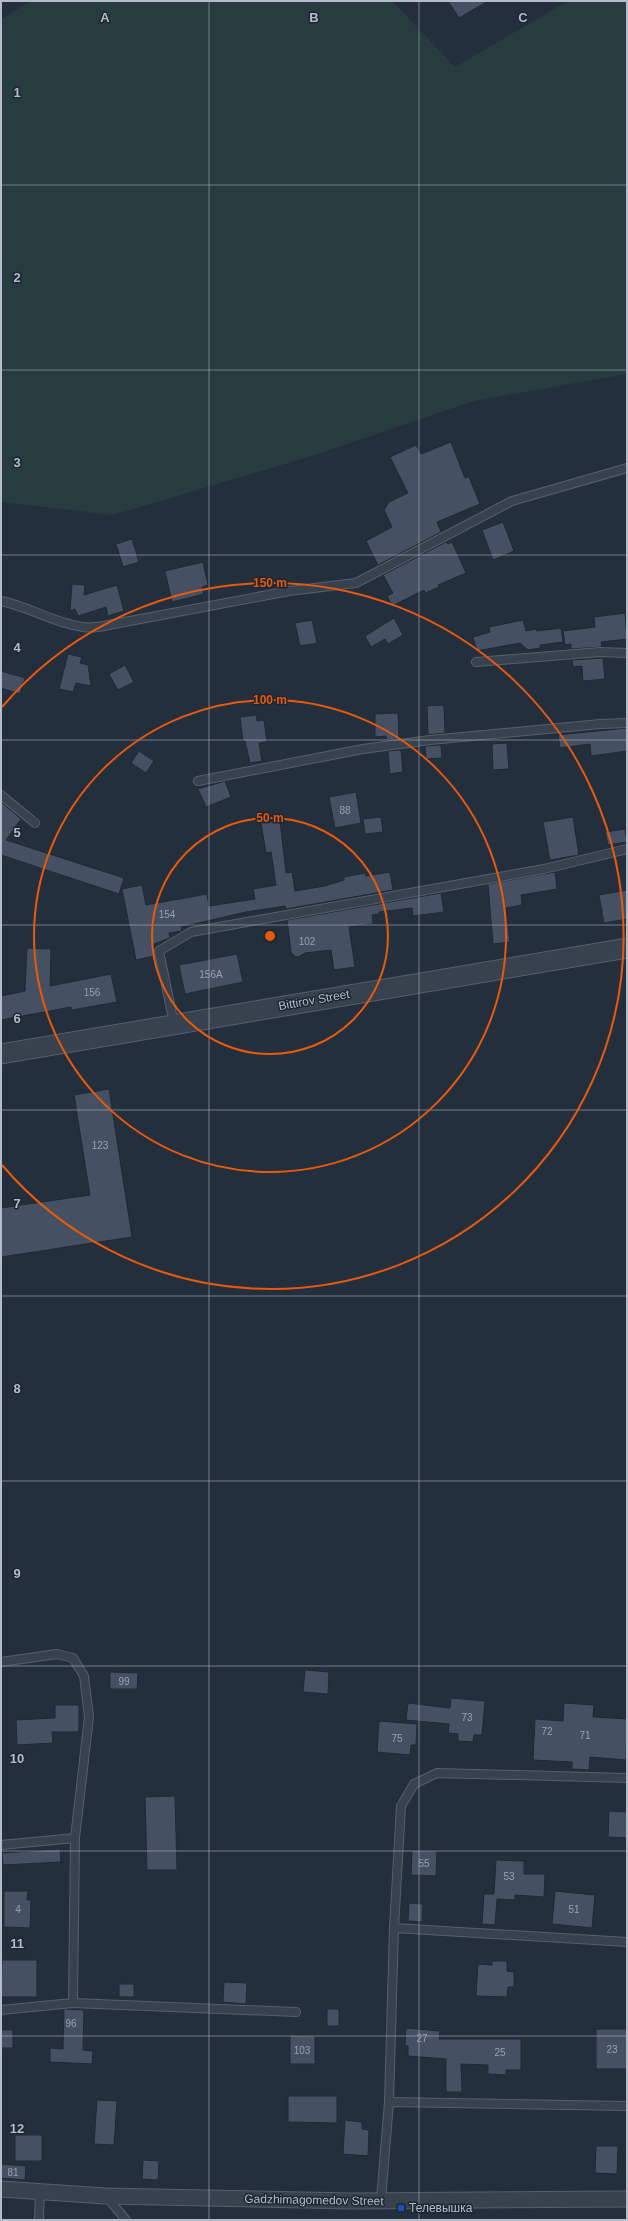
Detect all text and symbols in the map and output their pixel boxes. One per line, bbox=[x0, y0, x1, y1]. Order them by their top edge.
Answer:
text: A bbox=[100, 10, 110, 25]
text: B bbox=[309, 10, 319, 25]
text: C bbox=[518, 10, 528, 25]
text: 1 bbox=[13, 85, 21, 100]
text: 2 bbox=[13, 270, 21, 285]
text: 3 bbox=[13, 455, 21, 470]
text: 150 m bbox=[253, 576, 287, 590]
text: 4 bbox=[13, 640, 21, 655]
text: 100 m bbox=[253, 693, 287, 707]
house number: 88 bbox=[339, 805, 351, 816]
text: 50 m bbox=[256, 811, 284, 825]
text: 5 bbox=[13, 825, 21, 840]
house number: 154 bbox=[159, 909, 176, 920]
centre of rings bbox=[263, 929, 277, 943]
house number: 102 bbox=[299, 936, 316, 947]
house number: 156А bbox=[199, 969, 223, 980]
house number: 156 bbox=[84, 987, 101, 998]
street label: Bittirov Street bbox=[277, 987, 351, 1013]
text: 6 bbox=[13, 1011, 21, 1026]
house number: 123 bbox=[92, 1140, 109, 1151]
text: 7 bbox=[13, 1196, 21, 1211]
text: 8 bbox=[13, 1381, 21, 1396]
text: 9 bbox=[13, 1566, 21, 1581]
house number: 99 bbox=[118, 1676, 130, 1687]
house number: 73 bbox=[461, 1712, 473, 1723]
house number: 72 bbox=[541, 1726, 553, 1737]
house number: 71 bbox=[579, 1730, 591, 1741]
house number: 75 bbox=[391, 1733, 403, 1744]
text: 10 bbox=[10, 1751, 24, 1766]
house number: 55 bbox=[418, 1858, 430, 1869]
house number: 53 bbox=[503, 1871, 515, 1882]
house number: 4 bbox=[15, 1904, 21, 1915]
house number: 51 bbox=[568, 1904, 580, 1915]
text: 11 bbox=[10, 1936, 24, 1951]
house number: 96 bbox=[65, 2018, 77, 2029]
house number: 27 bbox=[416, 2033, 428, 2044]
house number: 23 bbox=[606, 2044, 618, 2055]
house number: 103 bbox=[294, 2045, 311, 2056]
house number: 25 bbox=[494, 2047, 506, 2058]
text: 12 bbox=[10, 2121, 24, 2136]
house number: 81 bbox=[7, 2167, 19, 2178]
street label: Gadzhimagomedov Street bbox=[244, 2192, 384, 2208]
place label: Телевышка bbox=[409, 2201, 473, 2215]
marker: Телевышка bbox=[396, 2203, 406, 2213]

